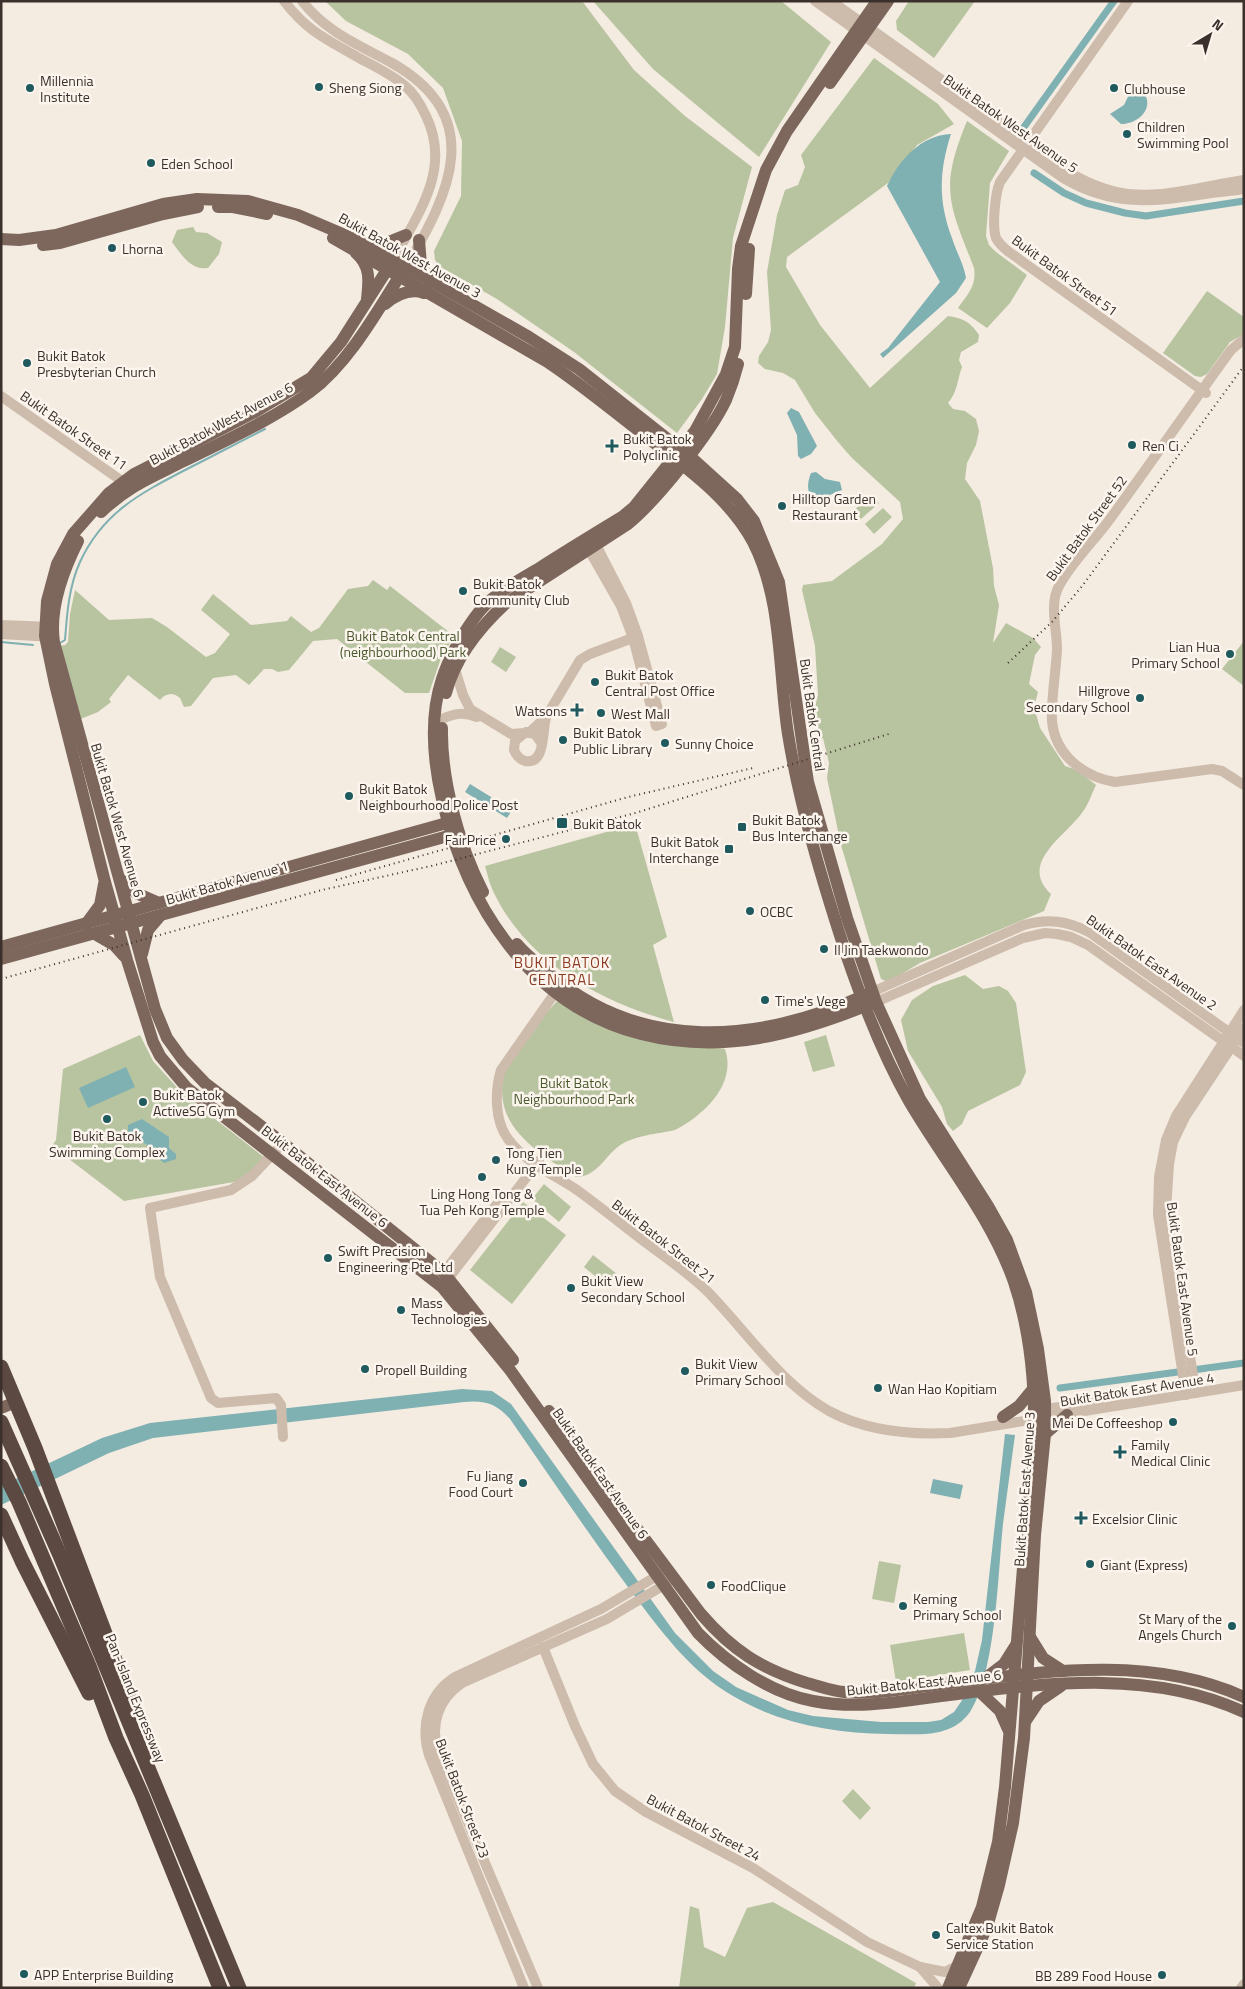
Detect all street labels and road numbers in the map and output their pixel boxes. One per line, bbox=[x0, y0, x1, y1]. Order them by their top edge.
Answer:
street label: Bukit Batok West Avenue 5 bbox=[939, 69, 1083, 178]
street label: Bukit Batok West Avenue 3 bbox=[335, 207, 485, 303]
street label: Bukit Batok Street 51 bbox=[1008, 229, 1122, 321]
street label: Bukit Batok West Avenue 6 bbox=[145, 376, 297, 470]
street label: Bukit Batok Street 11 bbox=[16, 385, 132, 475]
street label: Bukit Batok Street 52 bbox=[1040, 471, 1132, 585]
street label: Bukit Batok Central bbox=[795, 657, 831, 773]
street label: Bukit Batok West Avenue 6 bbox=[86, 740, 150, 900]
street label: Bukit Batok Avenue 1 bbox=[163, 855, 291, 909]
street label: Bukit Batok East Avenue 2 bbox=[1082, 909, 1222, 1015]
street label: Bukit Batok East Avenue 6 bbox=[257, 1120, 393, 1232]
street label: Bukit Batok Street 21 bbox=[608, 1194, 720, 1288]
street label: Bukit Batok East Avenue 5 bbox=[1162, 1201, 1204, 1358]
street label: Bukit Batok East Avenue 4 bbox=[1059, 1366, 1216, 1412]
street label: Bukit Batok East Avenue 6 bbox=[548, 1403, 654, 1543]
street label: Bukit Batok East Avenue 3 bbox=[1008, 1411, 1040, 1567]
street label: Pan-Island Expressway bbox=[100, 1630, 172, 1766]
street label: Bukit Batok East Avenue 6 bbox=[846, 1663, 1003, 1701]
street label: Bukit Batok Street 23 bbox=[431, 1735, 495, 1861]
street label: Bukit Batok Street 24 bbox=[643, 1788, 765, 1866]

